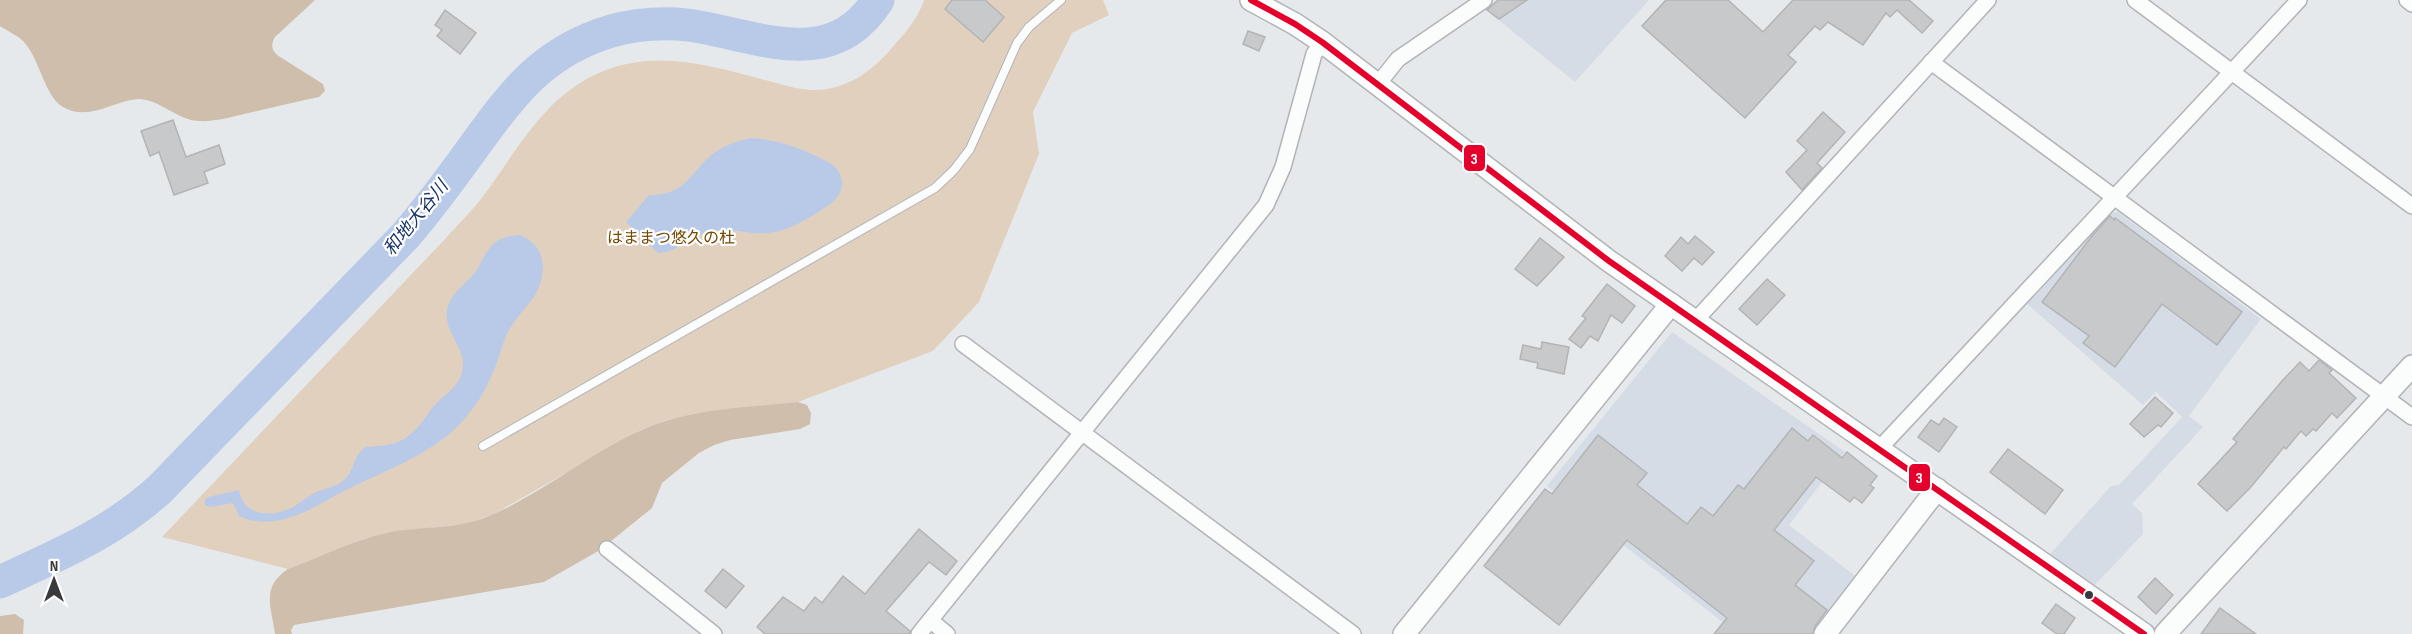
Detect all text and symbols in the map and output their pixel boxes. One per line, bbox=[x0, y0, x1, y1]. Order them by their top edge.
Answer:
line badge: 3 bbox=[1463, 144, 1486, 172]
text: 3 bbox=[1470, 150, 1478, 169]
water label: 和地大谷川 bbox=[380, 175, 454, 260]
park label: はままつ悠久の杜 bbox=[607, 229, 735, 248]
line badge: 3 bbox=[1908, 463, 1931, 492]
text: 3 bbox=[1915, 469, 1923, 488]
north arrow bbox=[24, 550, 84, 610]
text: N bbox=[50, 557, 58, 576]
unlabelled marker bbox=[2083, 589, 2095, 601]

